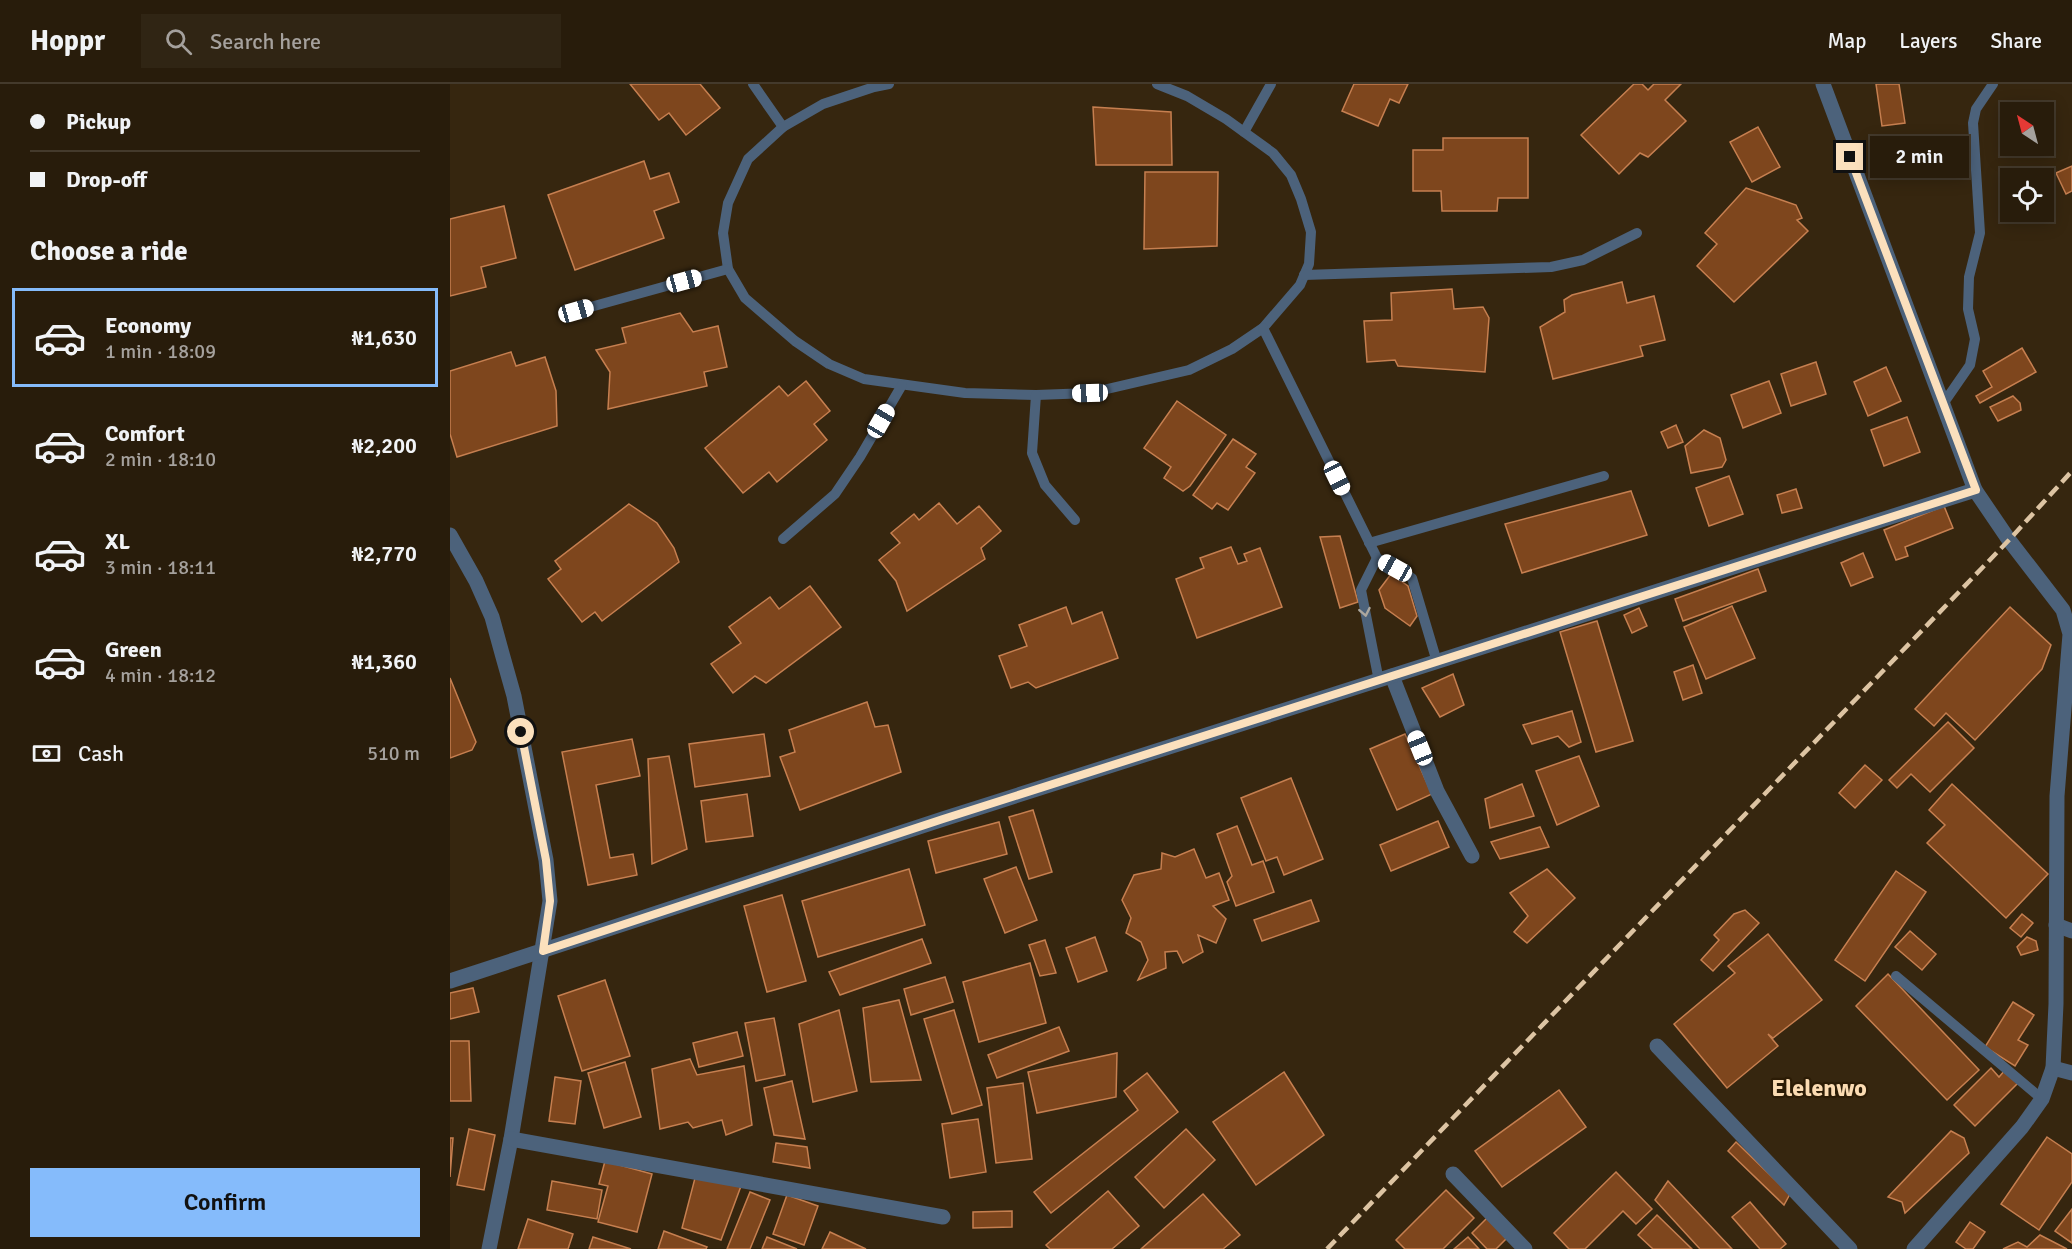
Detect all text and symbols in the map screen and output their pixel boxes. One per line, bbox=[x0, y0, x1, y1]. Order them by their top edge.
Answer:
search box bbox=[141, 14, 561, 68]
text: Hoppr bbox=[30, 24, 105, 58]
icon: search bbox=[162, 25, 195, 58]
text: Search here bbox=[210, 28, 321, 55]
text: Map bbox=[1828, 28, 1866, 54]
text: Layers bbox=[1899, 28, 1957, 54]
text: Share bbox=[1990, 28, 2042, 54]
north arrow bbox=[2000, 102, 2054, 156]
map controls bbox=[2000, 102, 2054, 222]
text: Pickup bbox=[66, 108, 131, 135]
callout: 2 min bbox=[1871, 136, 1970, 178]
route end bbox=[1836, 143, 1863, 170]
text: 2 min bbox=[1896, 144, 1943, 169]
text: Drop-off bbox=[66, 166, 147, 193]
button: locate bbox=[2000, 168, 2054, 222]
text: Choose a ride bbox=[30, 235, 188, 268]
car bbox=[664, 268, 704, 294]
car bbox=[556, 297, 596, 325]
icon: car bbox=[33, 311, 87, 365]
text: Economy bbox=[105, 312, 191, 339]
text: ₦1,630 bbox=[351, 324, 417, 351]
text: 1 min · 18:09 bbox=[105, 339, 216, 364]
car bbox=[1072, 383, 1108, 403]
car bbox=[864, 401, 898, 441]
icon: car bbox=[33, 419, 87, 473]
text: Comfort bbox=[105, 420, 185, 447]
text: ₦2,200 bbox=[351, 432, 417, 459]
text: 2 min · 18:10 bbox=[105, 447, 216, 472]
car bbox=[1321, 458, 1353, 498]
icon: car bbox=[33, 527, 87, 581]
text: XL bbox=[105, 528, 130, 555]
text: ₦2,770 bbox=[351, 540, 417, 567]
car bbox=[1375, 551, 1415, 585]
text: 3 min · 18:11 bbox=[105, 555, 216, 580]
one-way arrow bbox=[1358, 607, 1371, 617]
icon: car bbox=[33, 635, 87, 689]
text: Green bbox=[105, 636, 162, 663]
text: ₦1,360 bbox=[351, 648, 417, 675]
text: 4 min · 18:12 bbox=[105, 663, 216, 688]
route start bbox=[507, 718, 534, 745]
car bbox=[1405, 728, 1435, 768]
icon: cash bbox=[30, 737, 63, 770]
text: Cash bbox=[78, 740, 124, 767]
text: 510 m bbox=[367, 741, 420, 766]
district label: Elelenwo bbox=[1771, 1073, 1867, 1103]
button: Confirm bbox=[30, 1168, 420, 1237]

